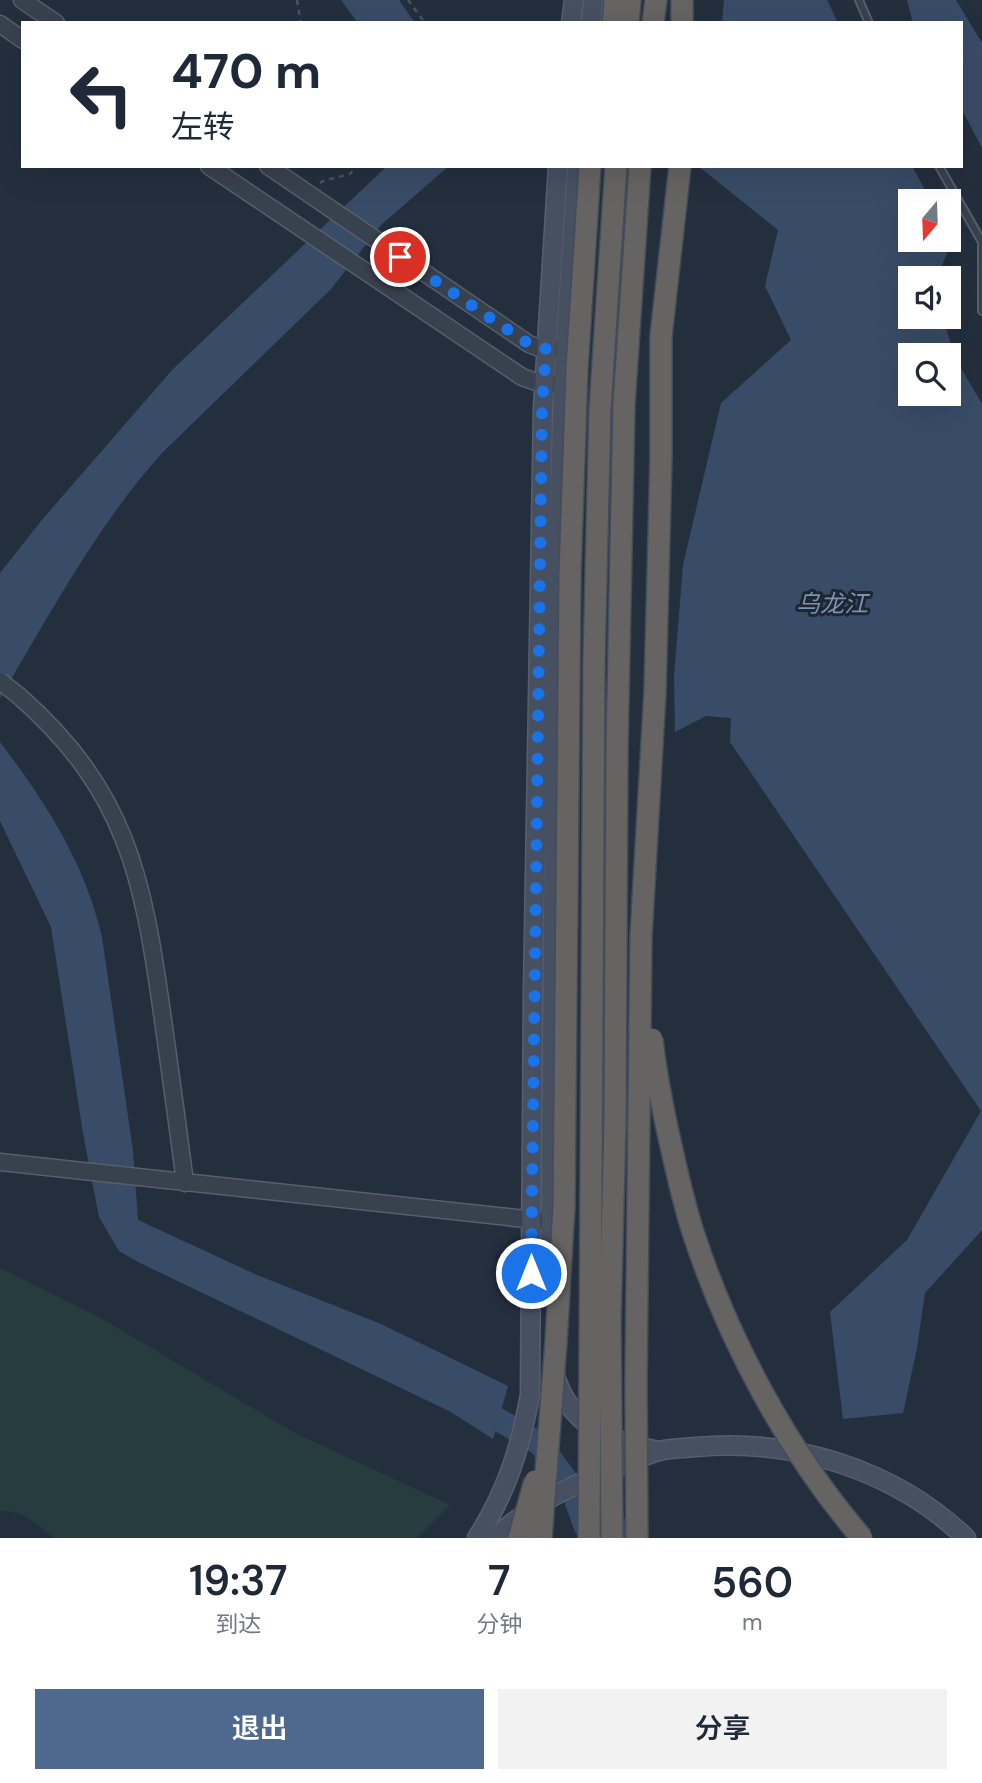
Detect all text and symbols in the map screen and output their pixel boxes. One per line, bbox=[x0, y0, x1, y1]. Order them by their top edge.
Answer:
text: 470 m bbox=[171, 39, 321, 103]
icon: left bbox=[56, 49, 147, 140]
text: 左转 bbox=[171, 106, 235, 148]
north arrow bbox=[898, 189, 961, 252]
map controls bbox=[898, 189, 961, 406]
pin bbox=[370, 227, 430, 287]
icon: arrive bbox=[381, 238, 419, 276]
button: sound bbox=[898, 266, 961, 329]
button: search bbox=[898, 343, 961, 406]
water label: 乌龙江 bbox=[796, 588, 871, 619]
position arrow bbox=[494, 1236, 568, 1310]
text: 19:37 bbox=[189, 1553, 287, 1608]
text: 7 bbox=[488, 1553, 511, 1608]
text: 560 bbox=[711, 1555, 793, 1610]
text: m bbox=[742, 1607, 762, 1637]
text: 到达 bbox=[215, 1609, 261, 1639]
text: 分钟 bbox=[476, 1609, 522, 1639]
button: 退出 bbox=[35, 1689, 484, 1769]
button: 分享 bbox=[498, 1689, 947, 1769]

